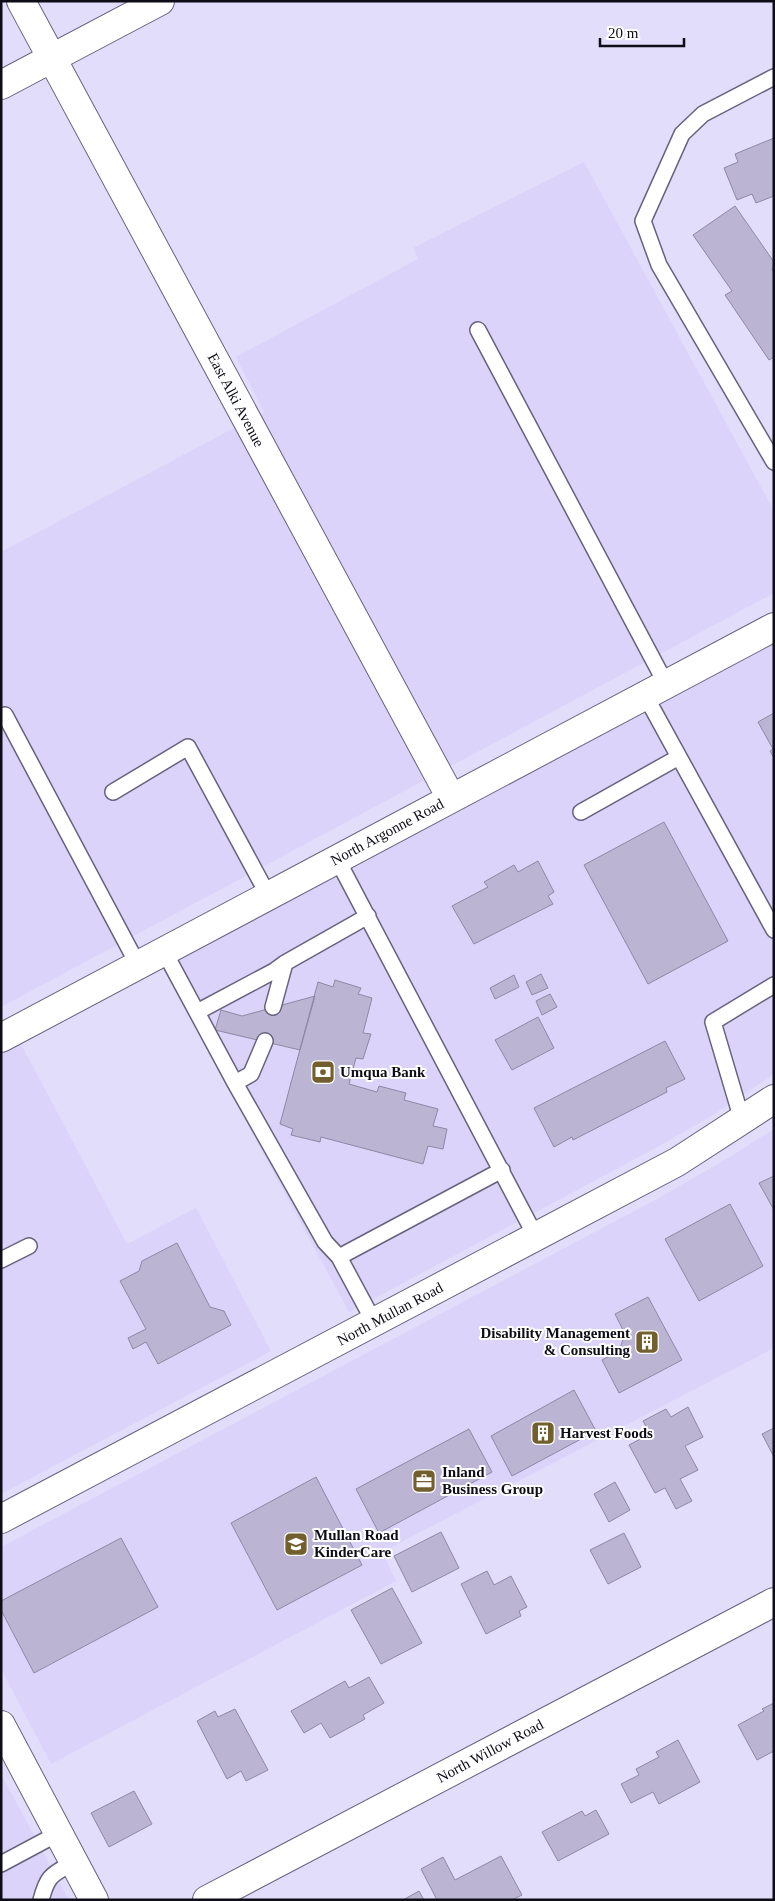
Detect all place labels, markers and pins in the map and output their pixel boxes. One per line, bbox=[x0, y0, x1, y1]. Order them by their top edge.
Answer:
bank icon: Umqua Bank bbox=[310, 1059, 336, 1085]
place label: Umqua Bank bbox=[340, 1064, 426, 1080]
place label: Disability Management & Consulting bbox=[480, 1325, 630, 1358]
building icon: Disability Management & Consulting bbox=[634, 1329, 660, 1355]
building icon: Harvest Foods bbox=[530, 1420, 556, 1446]
place label: Harvest Foods bbox=[560, 1425, 653, 1441]
place label: Inland Business Group bbox=[442, 1464, 543, 1497]
office icon: Inland Business Group bbox=[411, 1468, 437, 1494]
place label: Mullan Road KinderCare bbox=[314, 1527, 399, 1560]
school or university icon: Mullan Road KinderCare bbox=[283, 1531, 309, 1557]

